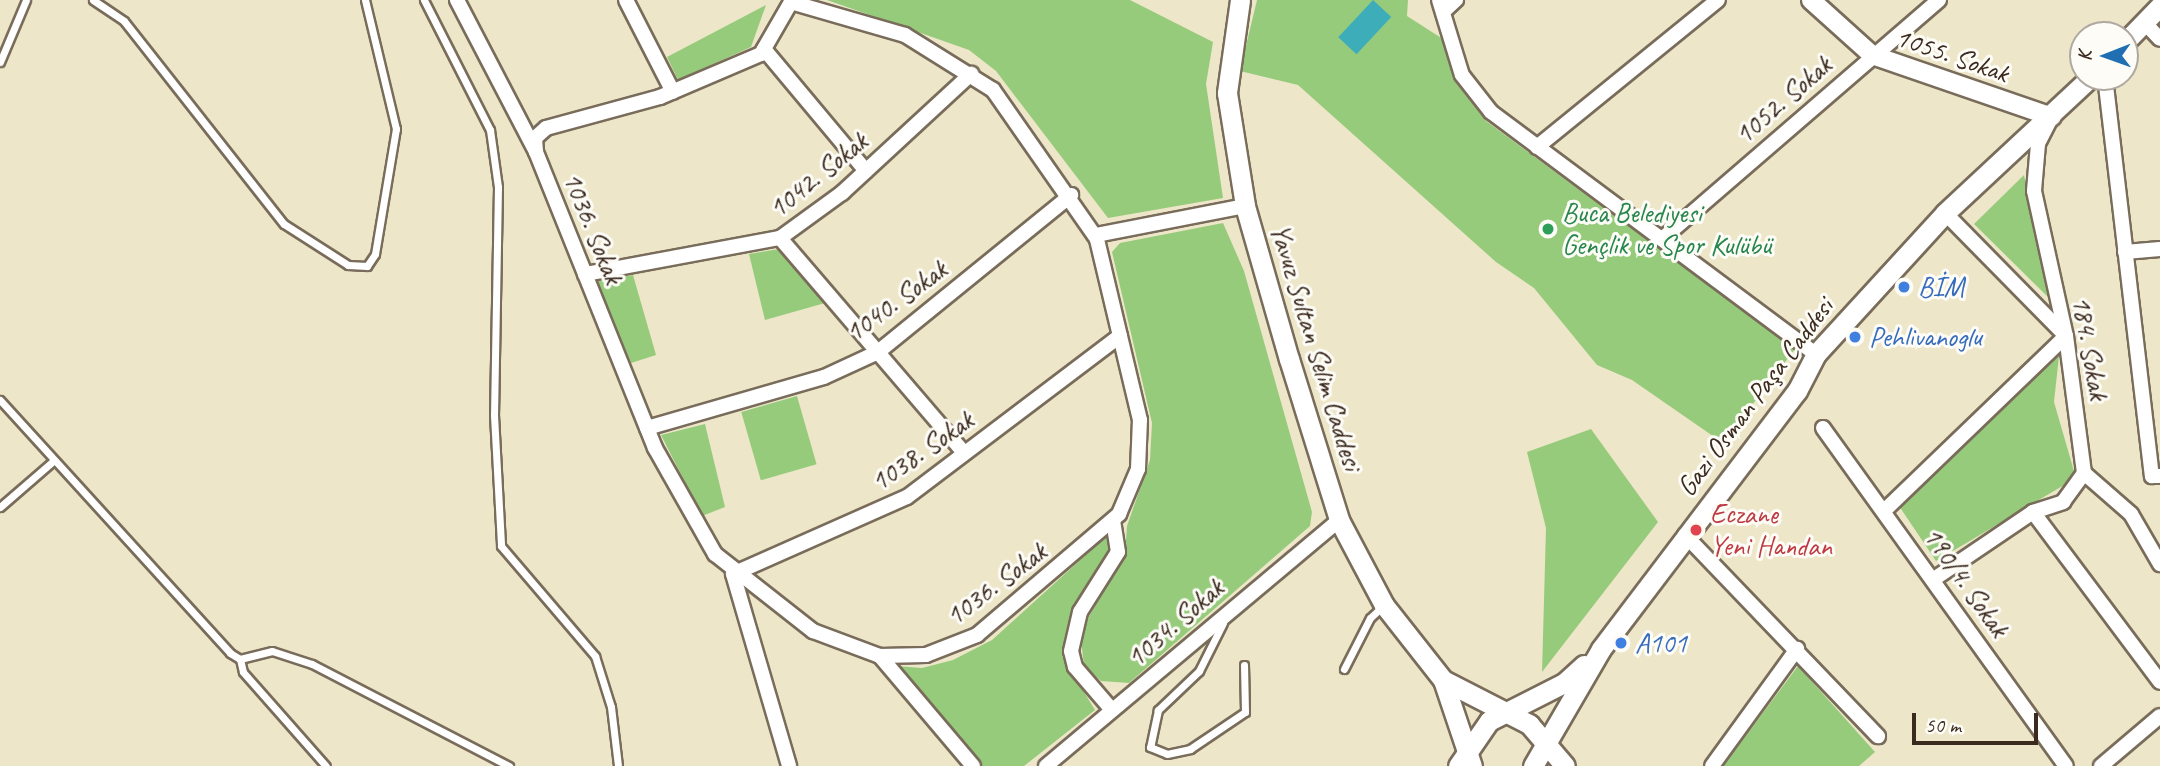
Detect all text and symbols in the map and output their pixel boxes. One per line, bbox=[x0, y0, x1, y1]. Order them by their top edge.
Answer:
street label: 1055. Sokak bbox=[1891, 20, 2013, 90]
north arrow bbox=[2069, 21, 2139, 91]
street label: 1052. Sokak bbox=[1728, 49, 1838, 151]
text: K bbox=[2073, 51, 2097, 61]
street label: 1042. Sokak bbox=[762, 125, 874, 225]
street label: 1036. Sokak bbox=[555, 167, 631, 289]
place label: Buca Belediyesi Gençlik ve Spor Kulübü bbox=[1562, 196, 1771, 262]
street label: Yavuz Sultan Selim Caddesi bbox=[1263, 220, 1369, 474]
marker: Buca Belediyesi Gençlik ve Spor Kulübü bbox=[1540, 221, 1556, 237]
street label: 1040. Sokak bbox=[839, 253, 953, 349]
place label: BİM bbox=[1918, 270, 1964, 304]
marker: BİM bbox=[1896, 279, 1912, 295]
street label: Gazi Osman Paşa Caddesi bbox=[1668, 290, 1842, 504]
street label: 184. Sokak bbox=[2064, 293, 2116, 403]
place label: Pehlivanoglu bbox=[1869, 320, 1982, 354]
marker: Pehlivanoglu bbox=[1847, 329, 1863, 345]
street label: 1038. Sokak bbox=[864, 404, 980, 498]
place label: Eczane Yeni Handan bbox=[1710, 497, 1832, 563]
street label: 190/4. Sokak bbox=[1916, 520, 2016, 644]
marker: Eczane Yeni Handan bbox=[1688, 522, 1704, 538]
street label: 1036. Sokak bbox=[939, 535, 1053, 633]
street label: 1034. Sokak bbox=[1120, 572, 1230, 674]
place label: A101 bbox=[1635, 626, 1687, 660]
marker: A101 bbox=[1613, 635, 1629, 651]
scale bar bbox=[1915, 700, 2041, 744]
text: 50 m bbox=[1925, 712, 1961, 738]

